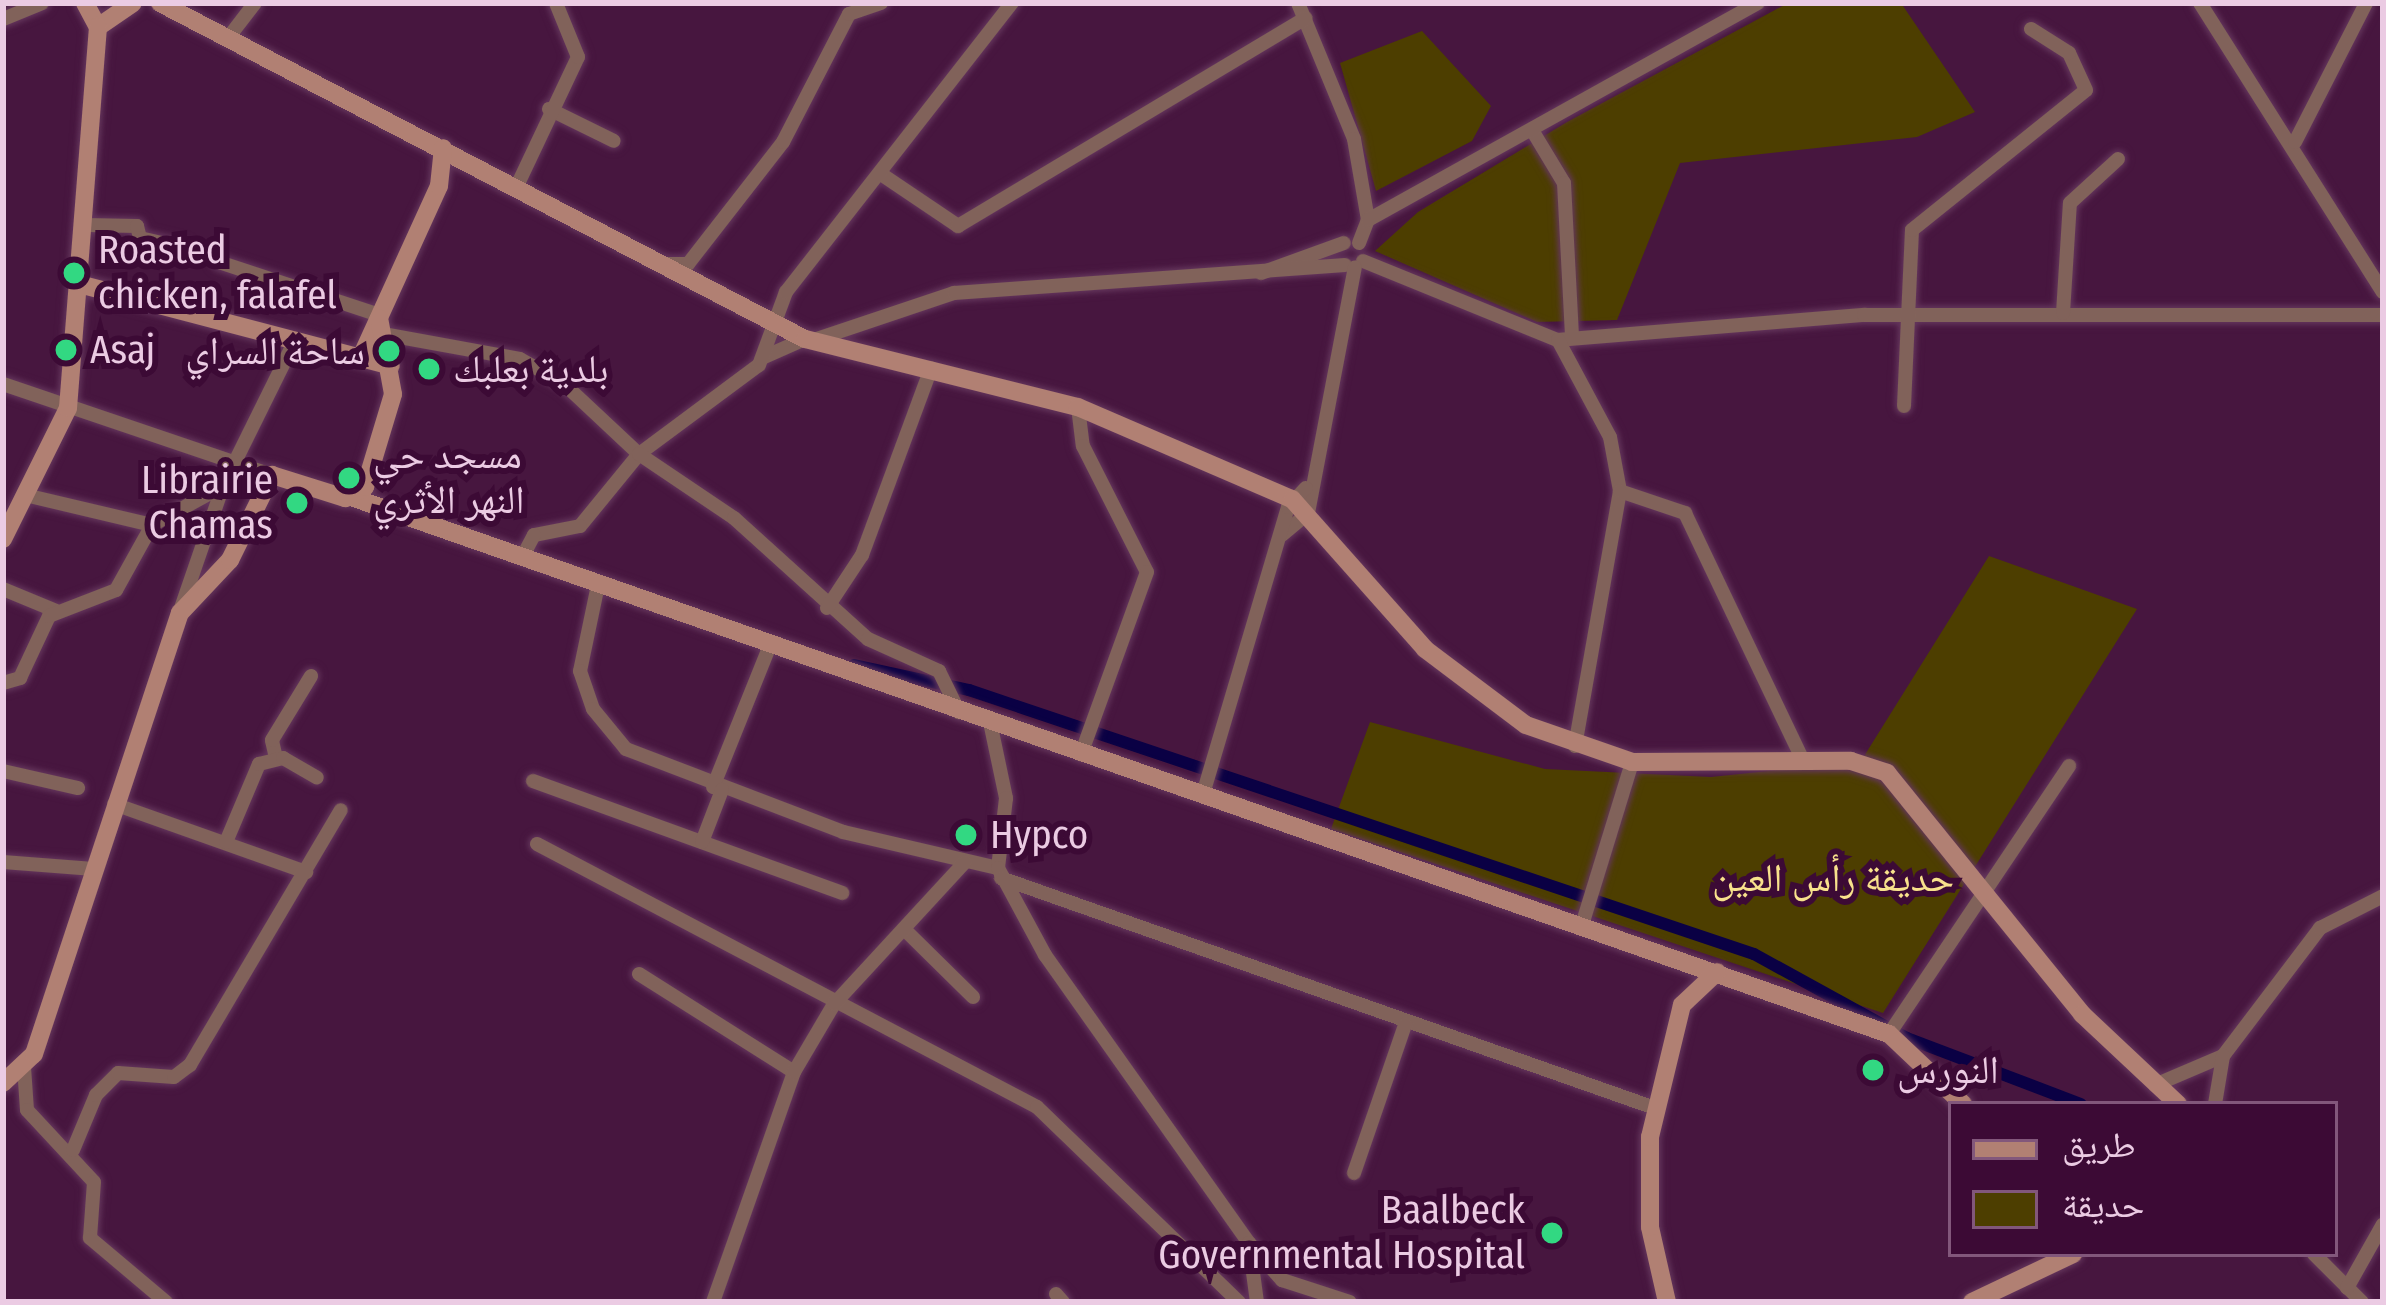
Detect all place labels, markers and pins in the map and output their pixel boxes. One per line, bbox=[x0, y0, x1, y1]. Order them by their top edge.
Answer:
place label: Roasted chicken, falafel bbox=[98, 228, 337, 319]
marker: Roasted chicken, falafel bbox=[61, 260, 87, 286]
place label: Asaj bbox=[90, 327, 155, 373]
place label: ساحة السراي bbox=[185, 328, 365, 374]
marker: Asaj bbox=[53, 337, 79, 363]
marker: ساحة السراي bbox=[376, 338, 402, 364]
place label: بلدية بعلبك bbox=[453, 346, 608, 392]
marker: بلدية بعلبك bbox=[416, 356, 442, 382]
place label: مسجد حي النهر الأثري bbox=[373, 433, 524, 524]
place label: Librairie Chamas bbox=[141, 458, 273, 549]
marker: مسجد حي النهر الأثري bbox=[336, 465, 362, 491]
marker: Librairie Chamas bbox=[284, 490, 310, 516]
place label: Hypco bbox=[990, 812, 1088, 858]
marker: Hypco bbox=[953, 822, 979, 848]
place label: النورس bbox=[1897, 1047, 1999, 1093]
marker: النورس bbox=[1860, 1057, 1886, 1083]
place label: Baalbeck Governmental Hospital bbox=[1158, 1188, 1525, 1279]
marker: Baalbeck Governmental Hospital bbox=[1536, 1217, 1568, 1249]

